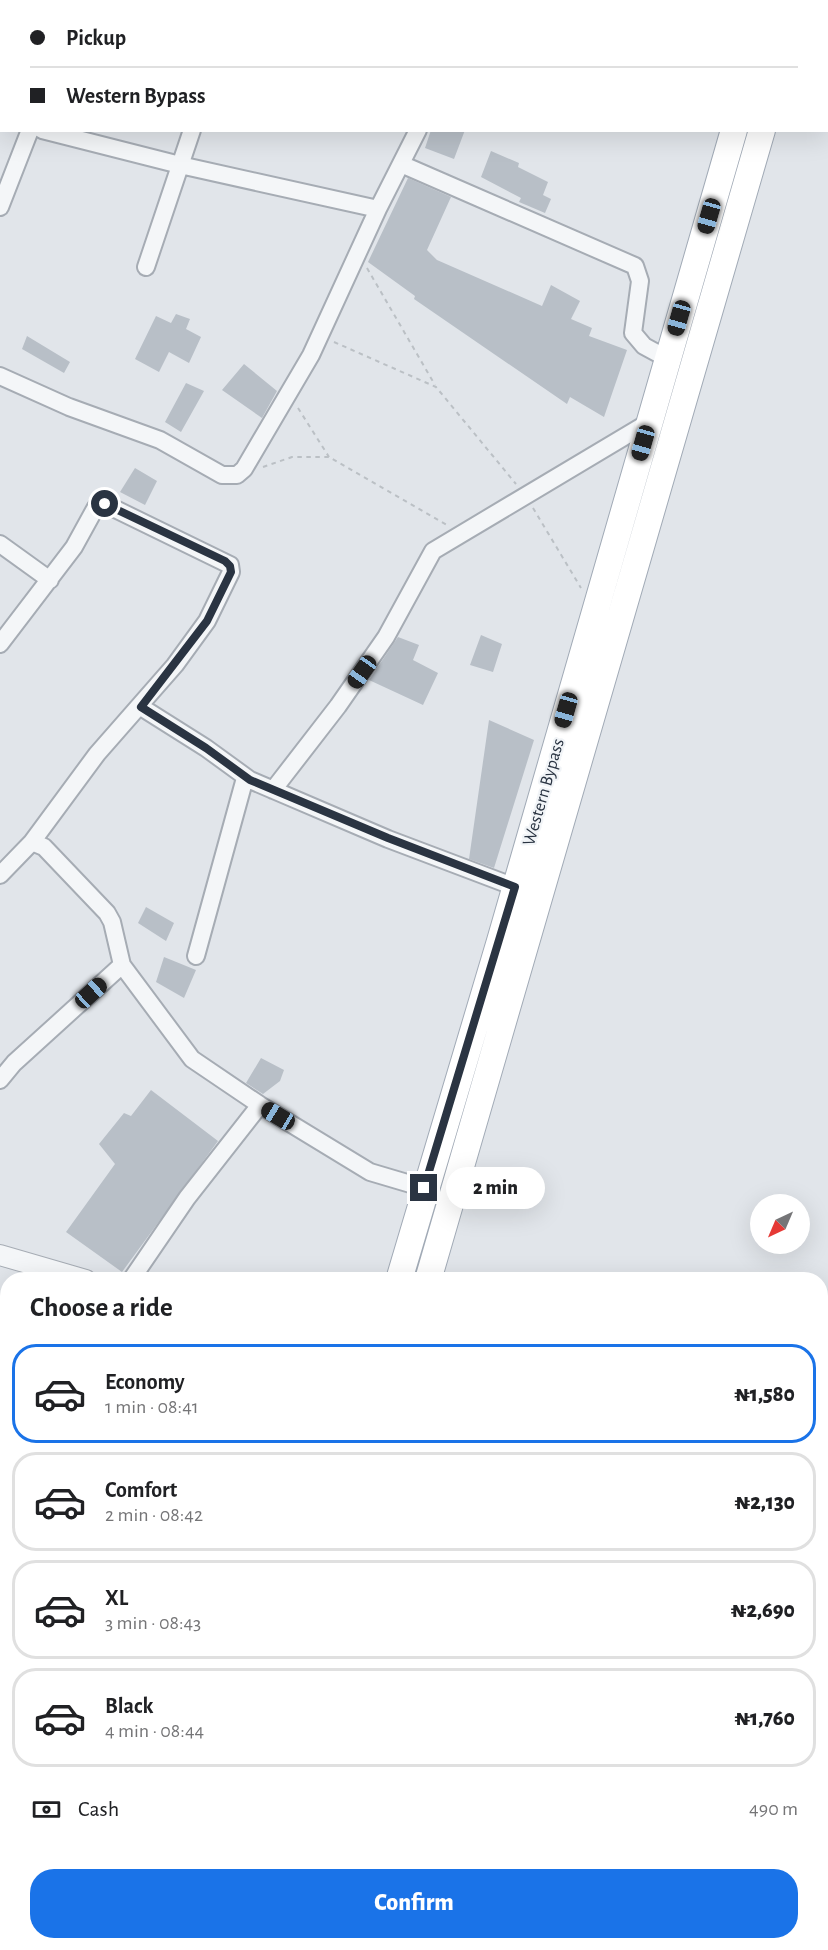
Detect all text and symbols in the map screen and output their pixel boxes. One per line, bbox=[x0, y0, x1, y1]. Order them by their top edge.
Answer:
text: Pickup bbox=[66, 27, 126, 49]
text: Western Bypass bbox=[66, 85, 205, 107]
car bbox=[695, 196, 723, 236]
car bbox=[665, 298, 693, 338]
car bbox=[629, 423, 657, 463]
route start bbox=[91, 490, 118, 517]
car bbox=[344, 652, 380, 692]
car bbox=[552, 690, 580, 730]
street label: Western Bypass bbox=[520, 737, 568, 848]
car bbox=[72, 974, 110, 1012]
car bbox=[258, 1099, 298, 1133]
callout: 2 min bbox=[445, 1167, 544, 1209]
route end bbox=[410, 1174, 437, 1201]
text: 2 min bbox=[473, 1178, 518, 1198]
north arrow bbox=[750, 1194, 810, 1254]
map controls bbox=[750, 1194, 810, 1254]
text: Choose a ride bbox=[30, 1294, 173, 1321]
icon: car bbox=[33, 1367, 87, 1421]
text: Economy bbox=[105, 1371, 185, 1393]
text: ₦1,580 bbox=[734, 1383, 795, 1405]
text: 1 min · 08:41 bbox=[105, 1397, 199, 1417]
icon: car bbox=[33, 1475, 87, 1529]
text: Comfort bbox=[105, 1479, 177, 1501]
text: ₦2,130 bbox=[735, 1491, 795, 1513]
text: 2 min · 08:42 bbox=[105, 1505, 203, 1525]
icon: car bbox=[33, 1583, 87, 1637]
text: XL bbox=[105, 1587, 128, 1609]
text: ₦2,690 bbox=[731, 1599, 795, 1621]
text: 3 min · 08:43 bbox=[105, 1613, 201, 1633]
icon: car bbox=[33, 1691, 87, 1745]
text: Black bbox=[105, 1695, 153, 1717]
text: ₦1,760 bbox=[734, 1707, 795, 1729]
text: 4 min · 08:44 bbox=[105, 1721, 204, 1741]
icon: cash bbox=[30, 1793, 63, 1826]
text: Cash bbox=[78, 1798, 119, 1820]
text: 490 m bbox=[749, 1799, 798, 1819]
button: Confirm bbox=[30, 1869, 798, 1938]

